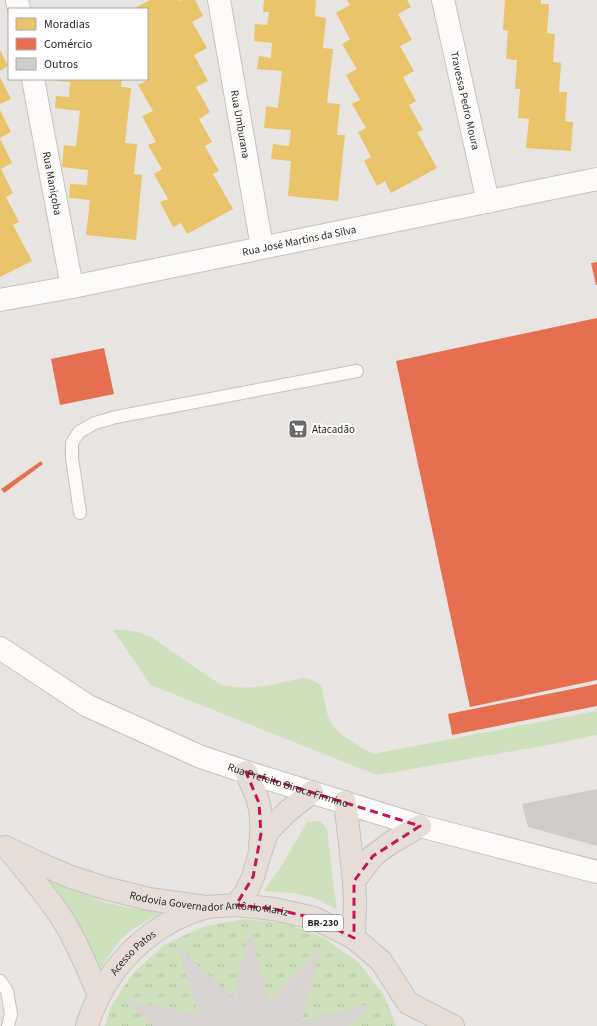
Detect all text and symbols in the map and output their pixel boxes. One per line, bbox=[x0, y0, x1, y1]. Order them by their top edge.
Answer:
legend bbox=[8, 8, 148, 80]
text: Moradias bbox=[44, 16, 90, 33]
text: Comércio bbox=[44, 36, 92, 53]
street label: Travessa Pedro Moura bbox=[447, 50, 484, 151]
text: Outros bbox=[44, 56, 78, 73]
street label: Rua Umburana bbox=[227, 89, 254, 159]
street label: Rua Maniçoba bbox=[39, 150, 66, 216]
street label: Rua José Martins da Silva bbox=[241, 221, 357, 259]
supermarket icon: Atacadão bbox=[287, 418, 309, 440]
place label: Atacadão bbox=[312, 422, 355, 437]
street label: Rua Prefeito Biroca Firmino bbox=[226, 759, 351, 811]
street label: Rodovia Governador Antônio Mariz bbox=[128, 887, 290, 920]
road number: BR-230 bbox=[303, 915, 343, 931]
street label: Acesso Patos bbox=[106, 926, 159, 978]

